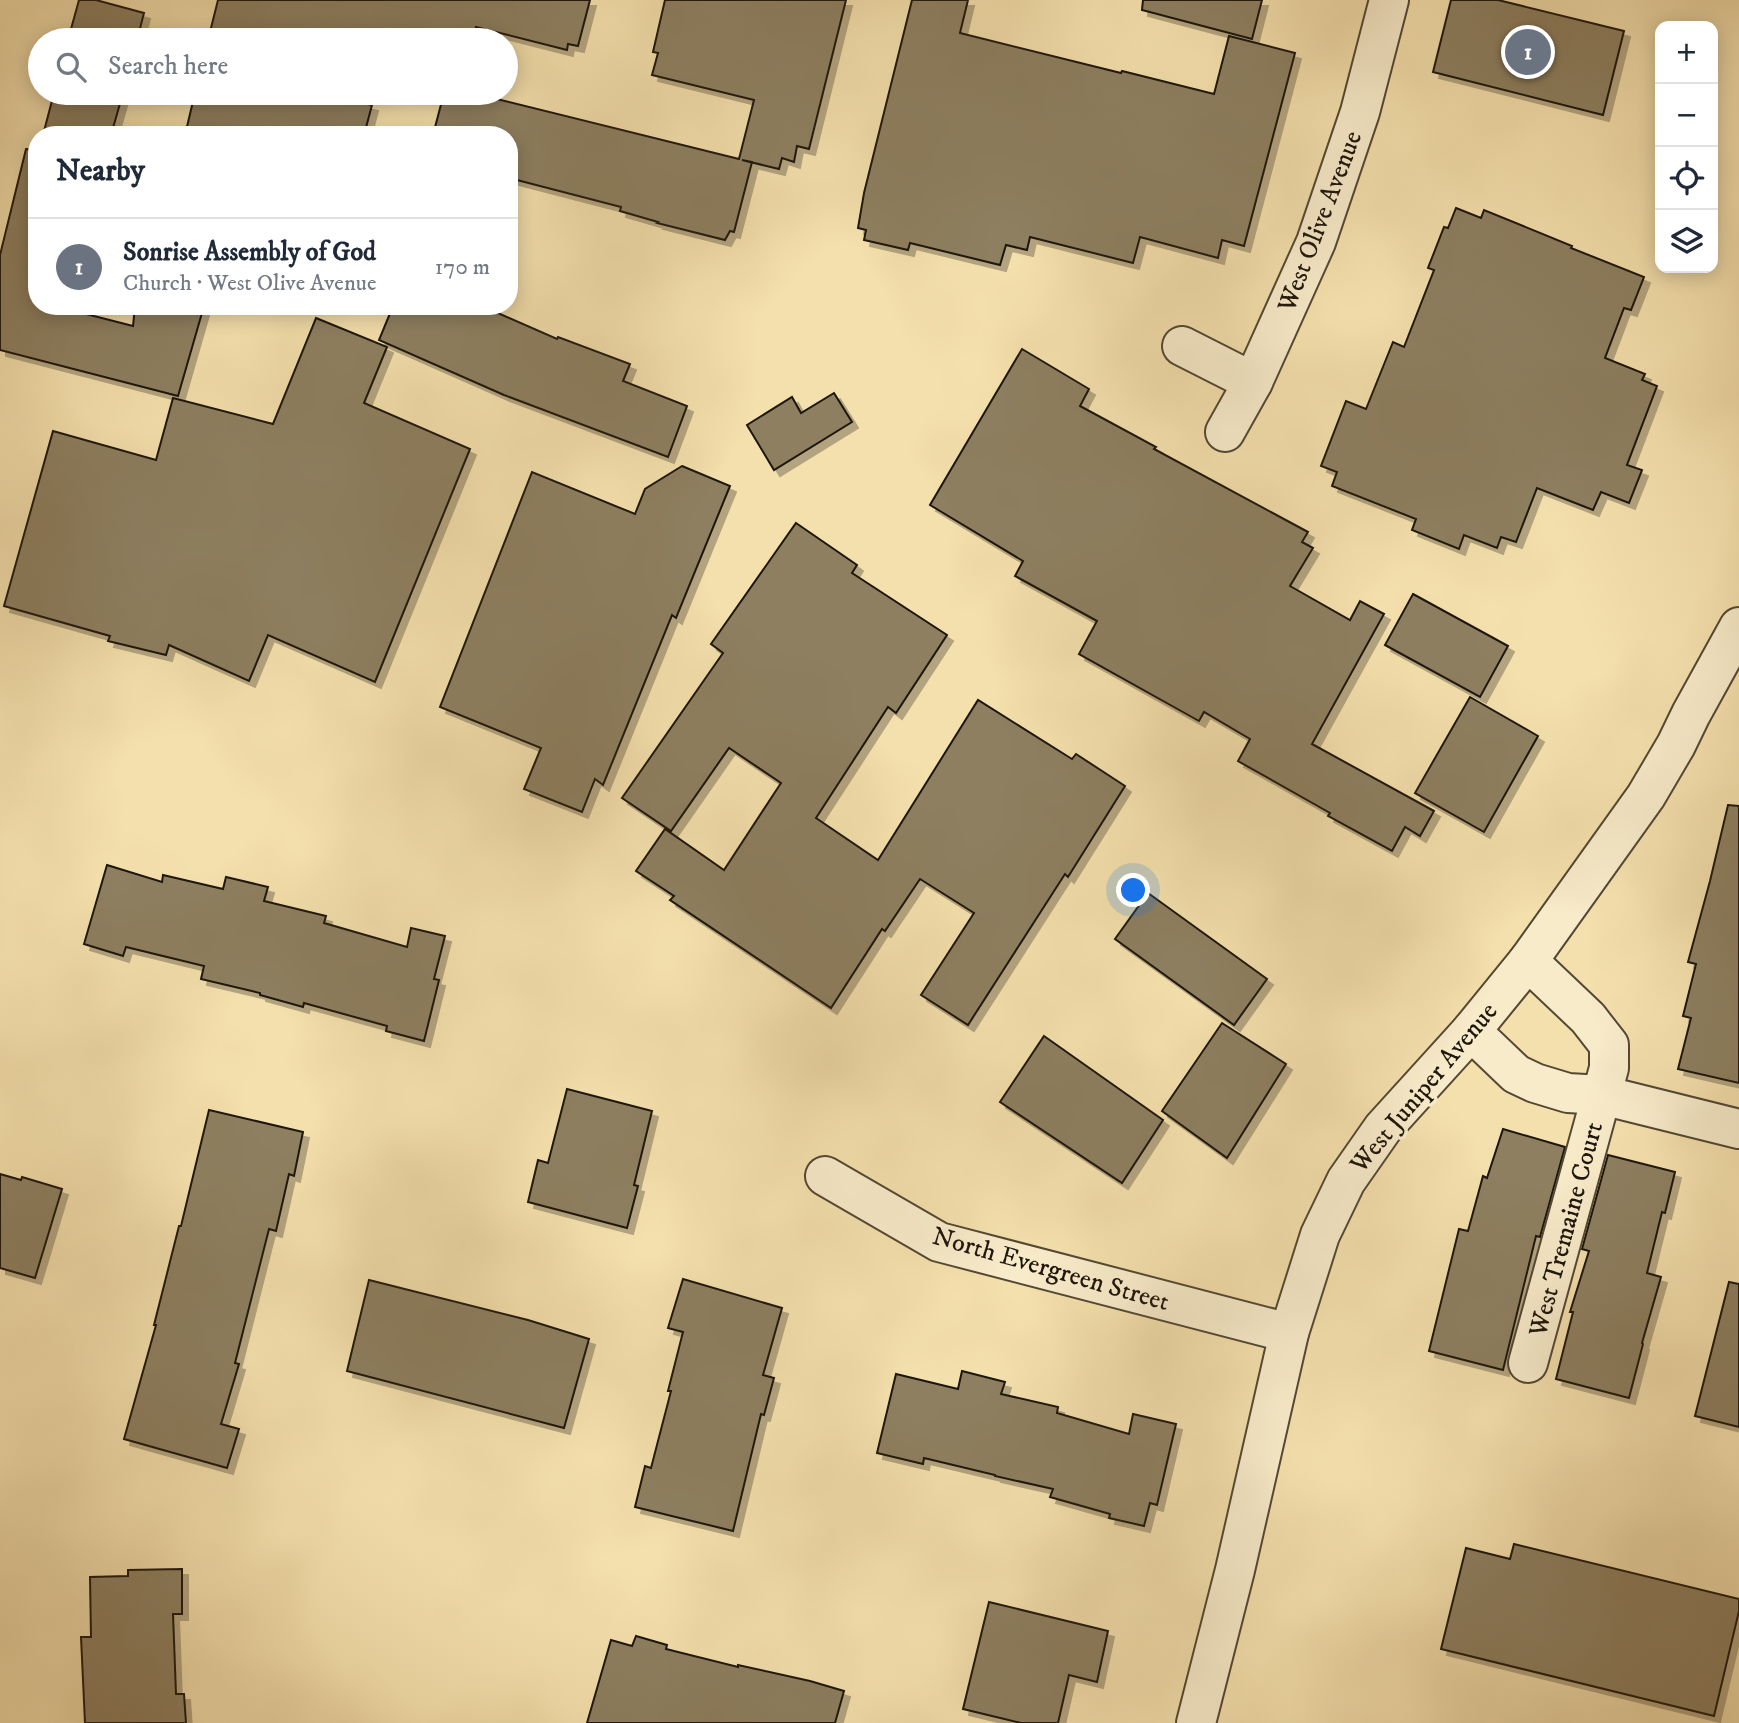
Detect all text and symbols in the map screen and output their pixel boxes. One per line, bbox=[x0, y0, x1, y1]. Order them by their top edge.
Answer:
map controls bbox=[1655, 21, 1718, 273]
button: + bbox=[1655, 21, 1718, 84]
pin: 1 bbox=[1505, 26, 1551, 78]
search box bbox=[28, 28, 518, 105]
icon: search bbox=[52, 48, 90, 86]
text: Search here bbox=[108, 50, 228, 83]
button: − bbox=[1655, 84, 1718, 147]
street label: West Olive Avenue bbox=[1270, 126, 1370, 318]
button: locate bbox=[1655, 147, 1718, 210]
text: Nearby bbox=[56, 153, 145, 190]
button: layers bbox=[1655, 210, 1718, 273]
text: Sonrise Assembly of God bbox=[123, 236, 376, 269]
text: 1 bbox=[75, 253, 83, 282]
text: 170 m bbox=[435, 253, 490, 282]
text: Church · West Olive Avenue bbox=[123, 269, 376, 298]
your location bbox=[1116, 873, 1150, 907]
street label: West Juniper Avenue bbox=[1343, 996, 1505, 1181]
street label: West Tremaine Court bbox=[1522, 1118, 1611, 1341]
street label: North Evergreen Street bbox=[928, 1220, 1173, 1319]

